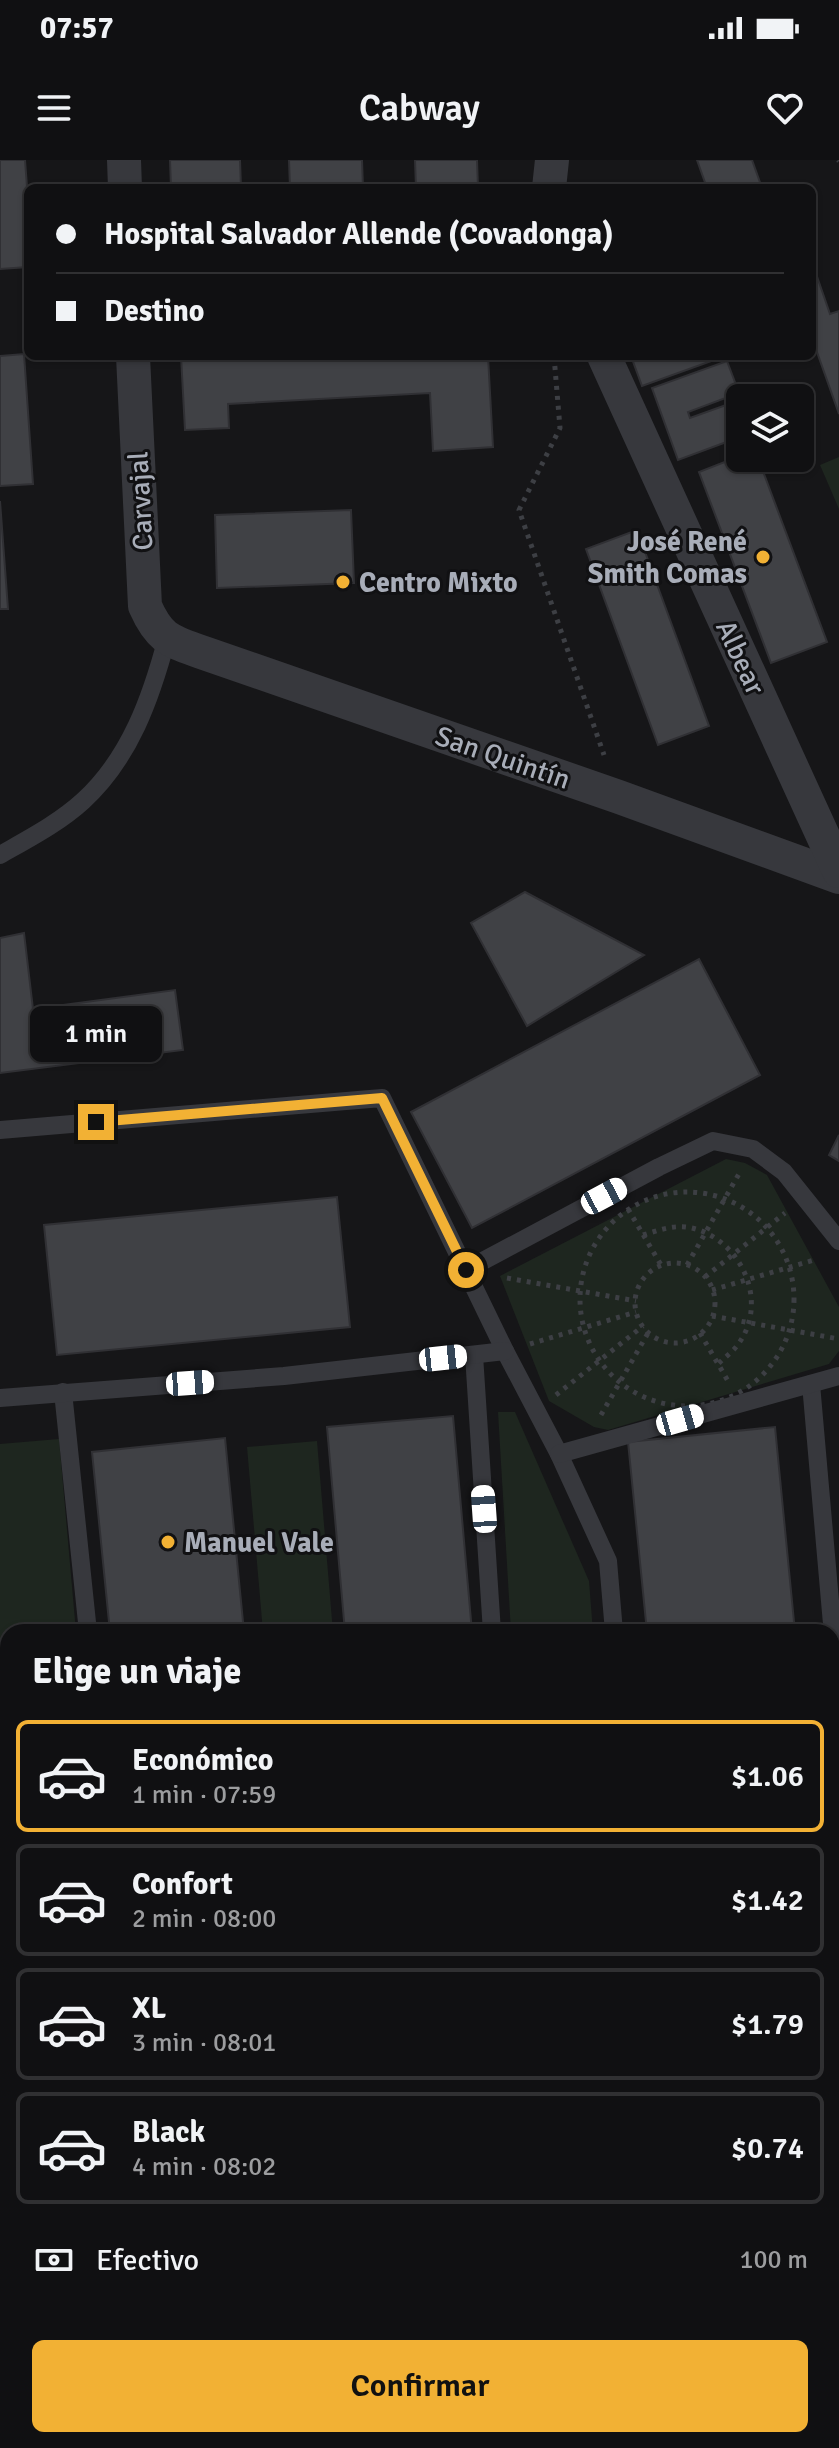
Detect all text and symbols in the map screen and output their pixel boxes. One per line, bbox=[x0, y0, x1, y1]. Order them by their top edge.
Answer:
text: 07:57 bbox=[40, 10, 114, 47]
icon: menu bbox=[32, 86, 76, 130]
text: Cabway bbox=[359, 86, 480, 131]
icon: heart bbox=[763, 86, 807, 130]
text: Hospital Salvador Allende (Covadonga) bbox=[104, 216, 613, 253]
text: Destino bbox=[104, 293, 205, 330]
map controls bbox=[726, 384, 814, 472]
button: layers bbox=[726, 384, 814, 472]
street label: Carvajal bbox=[121, 451, 161, 551]
place label: José René Smith Comas bbox=[588, 525, 747, 591]
marker: José René Smith Comas bbox=[754, 548, 772, 566]
place label: Centro Mixto bbox=[359, 566, 518, 600]
marker: Centro Mixto bbox=[334, 573, 352, 591]
street label: Albear bbox=[708, 615, 772, 701]
street label: San Quintín bbox=[431, 719, 575, 797]
callout: 1 min bbox=[30, 1006, 162, 1062]
text: 1 min bbox=[65, 1018, 127, 1050]
route end bbox=[78, 1104, 114, 1140]
car bbox=[577, 1174, 631, 1218]
route start bbox=[448, 1252, 484, 1288]
car bbox=[418, 1344, 468, 1372]
car bbox=[165, 1369, 215, 1397]
car bbox=[654, 1402, 706, 1438]
car bbox=[470, 1484, 498, 1534]
place label: Manuel Vale bbox=[184, 1526, 334, 1560]
marker: Manuel Vale bbox=[159, 1533, 177, 1551]
text: Elige un viaje bbox=[32, 1649, 241, 1694]
icon: car bbox=[36, 1740, 108, 1812]
text: Económico bbox=[132, 1742, 274, 1779]
text: $1.06 bbox=[731, 1758, 804, 1795]
text: 1 min · 07:59 bbox=[132, 1779, 276, 1811]
icon: car bbox=[36, 1864, 108, 1936]
text: Confort bbox=[132, 1866, 233, 1903]
text: $1.42 bbox=[731, 1882, 804, 1919]
text: 2 min · 08:00 bbox=[132, 1903, 276, 1935]
icon: car bbox=[36, 1988, 108, 2060]
text: XL bbox=[132, 1990, 166, 2027]
text: $1.79 bbox=[731, 2006, 804, 2043]
text: 3 min · 08:01 bbox=[132, 2027, 276, 2059]
icon: car bbox=[36, 2112, 108, 2184]
text: Black bbox=[132, 2114, 205, 2151]
text: $0.74 bbox=[731, 2130, 804, 2167]
text: 4 min · 08:02 bbox=[132, 2151, 276, 2183]
icon: cash bbox=[32, 2238, 76, 2282]
text: Efectivo bbox=[96, 2242, 199, 2279]
text: 100 m bbox=[739, 2244, 808, 2276]
button: Confirmar bbox=[32, 2340, 808, 2432]

